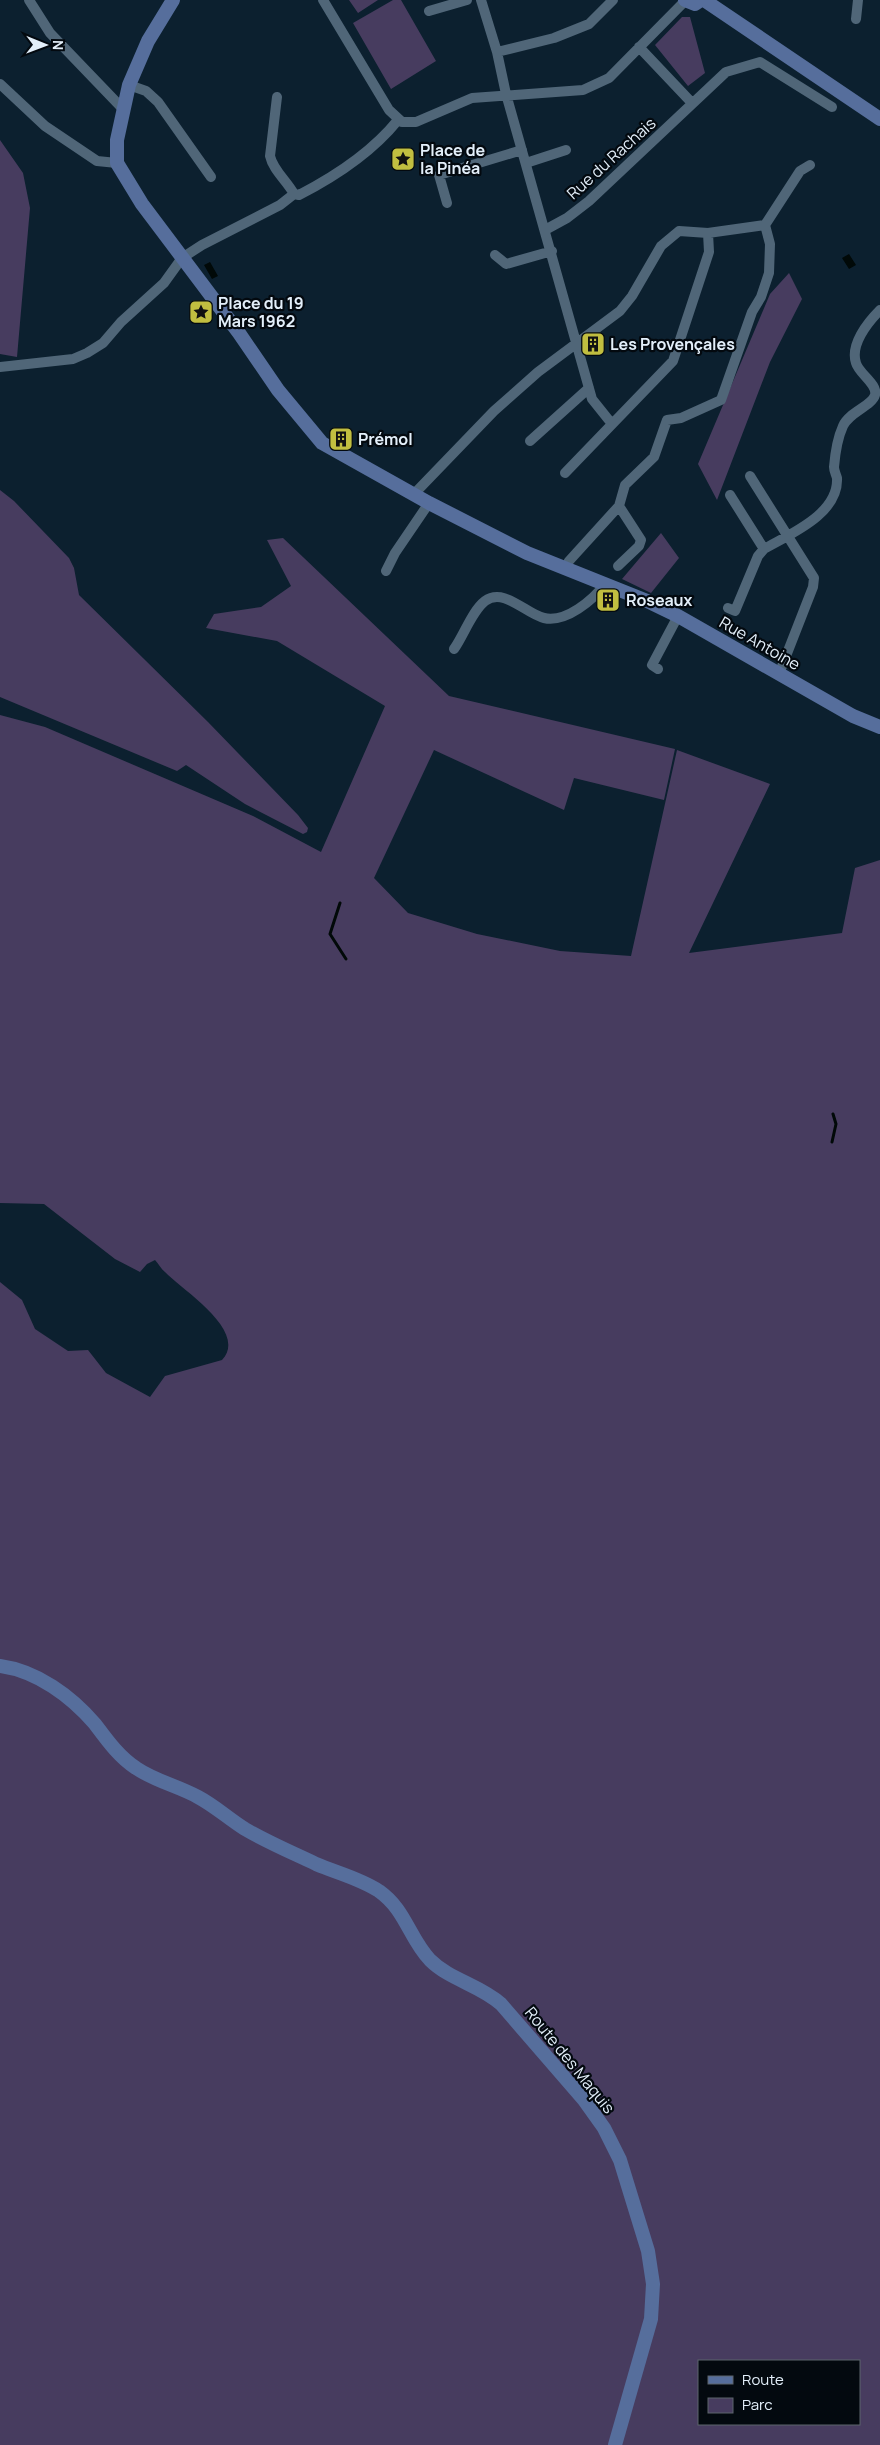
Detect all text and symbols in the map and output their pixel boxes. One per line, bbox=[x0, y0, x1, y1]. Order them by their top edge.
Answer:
north arrow bbox=[20, 20, 70, 70]
text: N bbox=[49, 40, 68, 50]
street label: Rue du Rachais bbox=[562, 112, 660, 204]
place label: Place de la Pinéa bbox=[420, 139, 486, 179]
place icon: Place de la Pinéa bbox=[390, 146, 416, 172]
place label: Place du 19 Mars 1962 bbox=[218, 292, 304, 332]
place icon: Place du 19 Mars 1962 bbox=[188, 299, 214, 325]
building icon: Les Provençales bbox=[580, 331, 606, 357]
place label: Les Provençales bbox=[610, 333, 735, 355]
building icon: Prémol bbox=[328, 426, 354, 452]
place label: Prémol bbox=[358, 428, 413, 450]
building icon: Roseaux bbox=[595, 587, 621, 613]
place label: Roseaux bbox=[626, 589, 693, 611]
street label: Rue Antoine bbox=[716, 611, 804, 675]
street label: Route des Maquis bbox=[520, 2002, 620, 2118]
legend bbox=[698, 2360, 860, 2425]
text: Route bbox=[742, 2369, 784, 2390]
text: Parc bbox=[742, 2394, 773, 2415]

